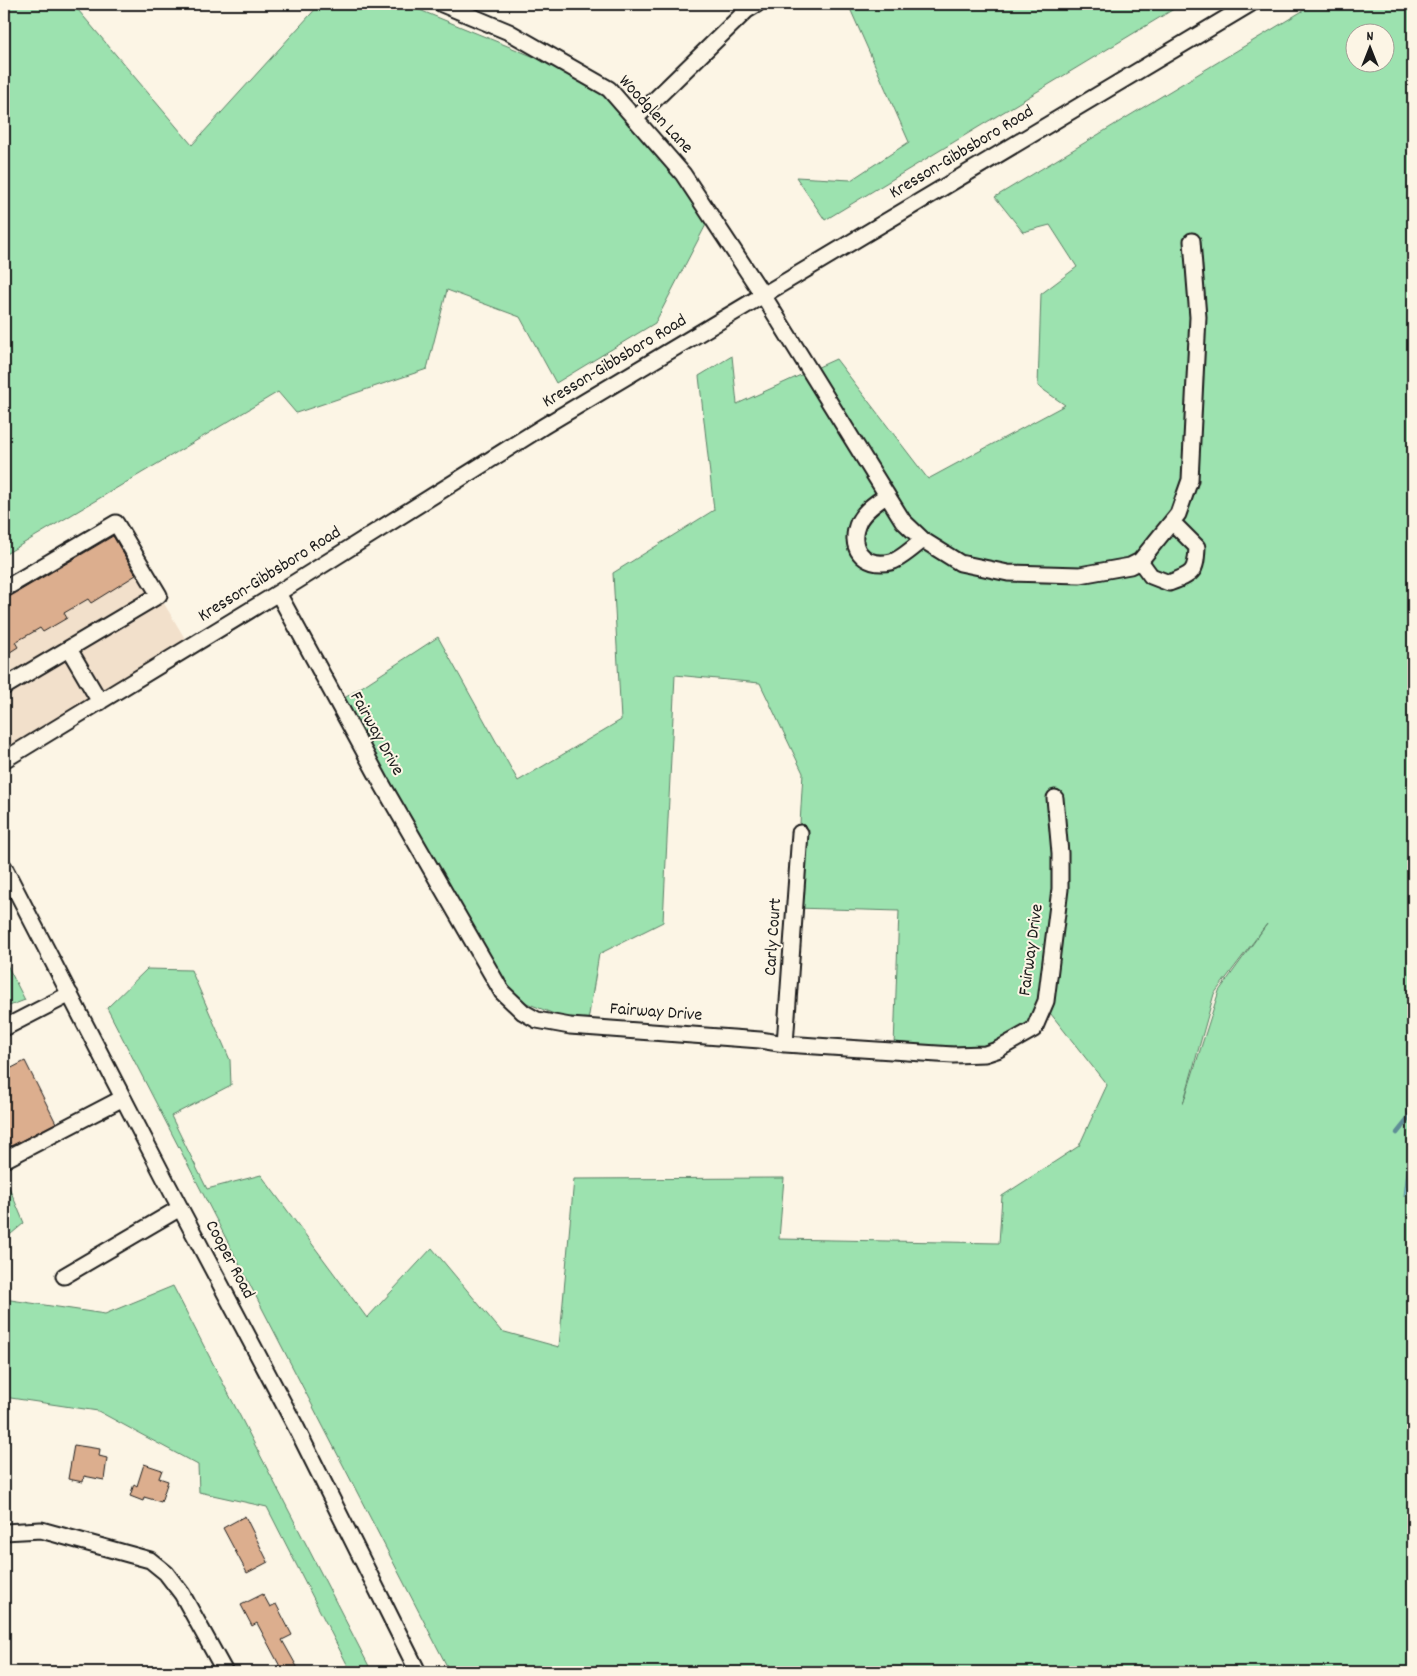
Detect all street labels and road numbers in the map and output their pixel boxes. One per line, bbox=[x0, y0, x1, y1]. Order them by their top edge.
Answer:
street label: Woodglen Lane bbox=[612, 70, 698, 160]
street label: Kresson-Gibbsboro Road bbox=[885, 100, 1039, 206]
street label: Kresson-Gibbsboro Road bbox=[538, 309, 692, 415]
street label: Kresson-Gibbsboro Road bbox=[194, 521, 346, 629]
street label: Fairway Drive bbox=[343, 687, 409, 781]
street label: Carly Court bbox=[759, 897, 789, 977]
street label: Fairway Drive bbox=[1013, 902, 1051, 998]
street label: Fairway Drive bbox=[609, 997, 703, 1029]
street label: Cooper Road bbox=[198, 1216, 260, 1304]

